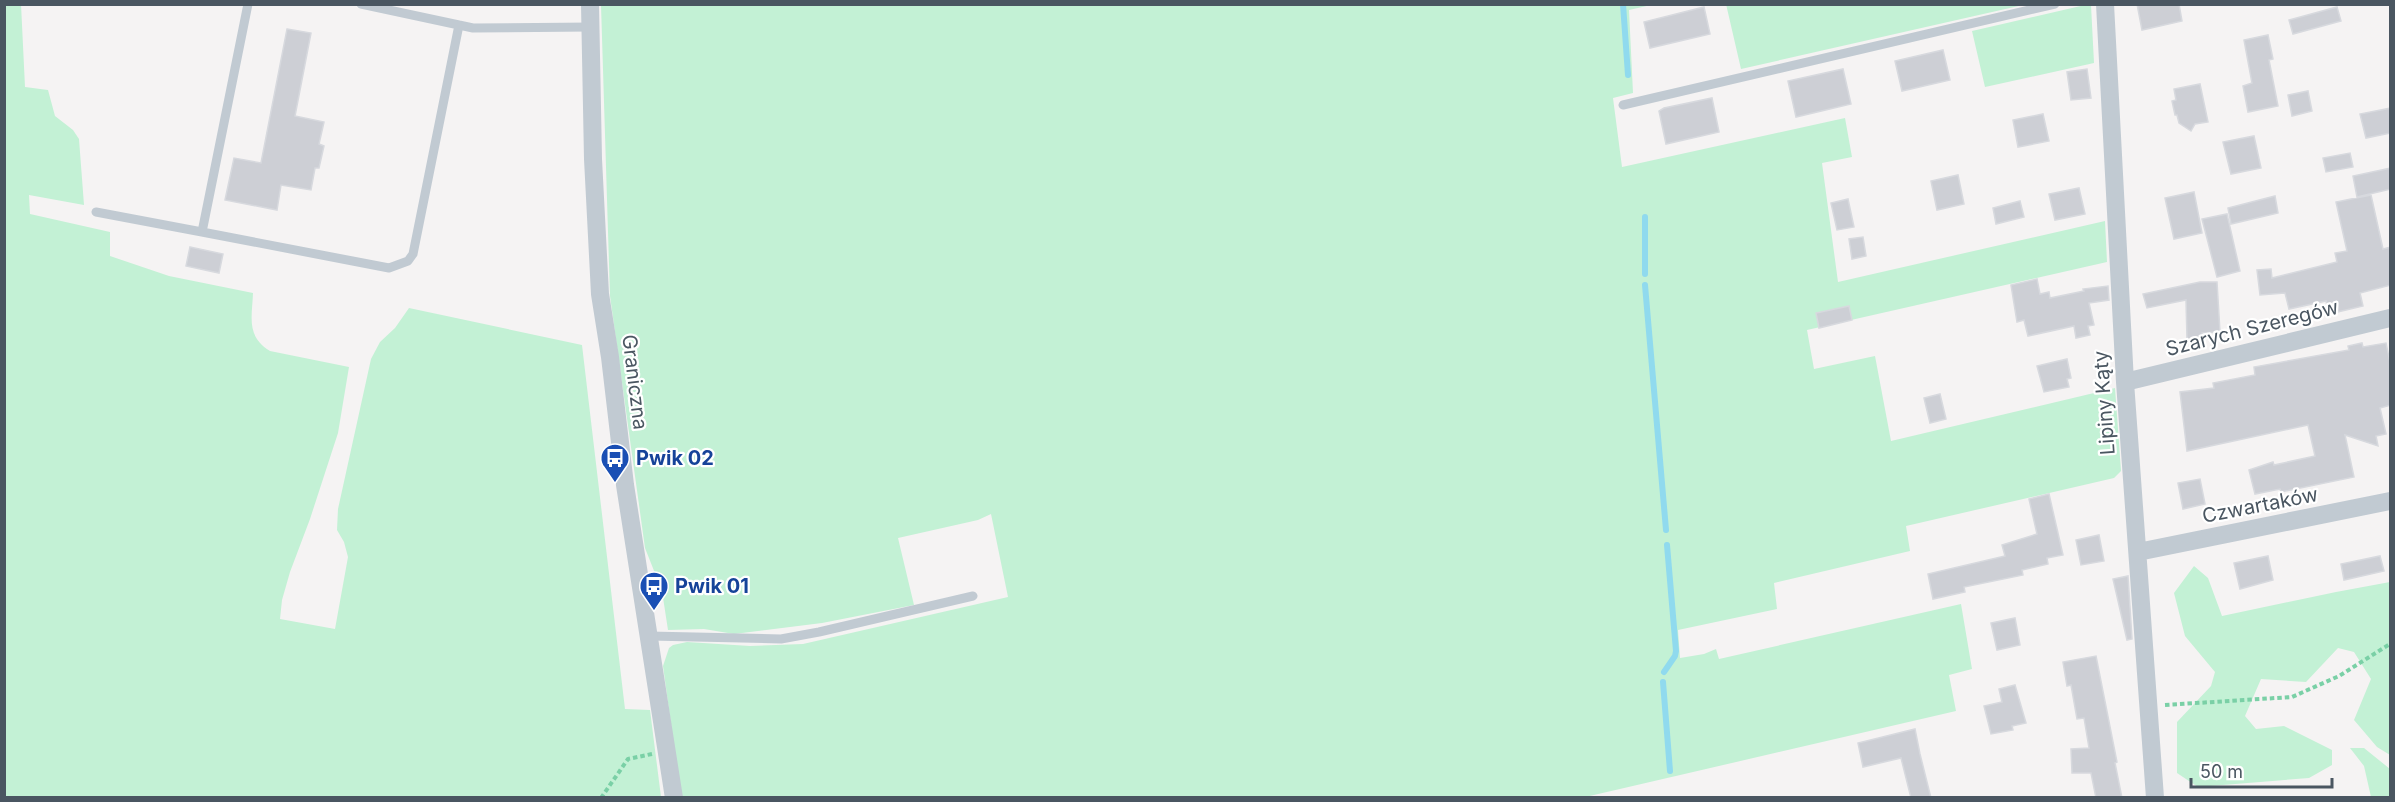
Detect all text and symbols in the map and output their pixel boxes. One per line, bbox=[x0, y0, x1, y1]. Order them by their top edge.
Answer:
street label: Szarych Szeregów bbox=[2163, 295, 2341, 361]
street label: Graniczna bbox=[617, 333, 653, 431]
street label: Lipiny Kąty bbox=[2088, 350, 2120, 456]
bus stop icon: Pwik 02 bbox=[599, 442, 631, 484]
place label: Pwik 02 bbox=[636, 446, 714, 470]
street label: Czwartaków bbox=[2200, 482, 2320, 528]
bus stop icon: Pwik 01 bbox=[638, 570, 670, 612]
place label: Pwik 01 bbox=[675, 574, 749, 598]
scale bar bbox=[2191, 751, 2332, 789]
text: 50 m bbox=[2200, 761, 2243, 782]

